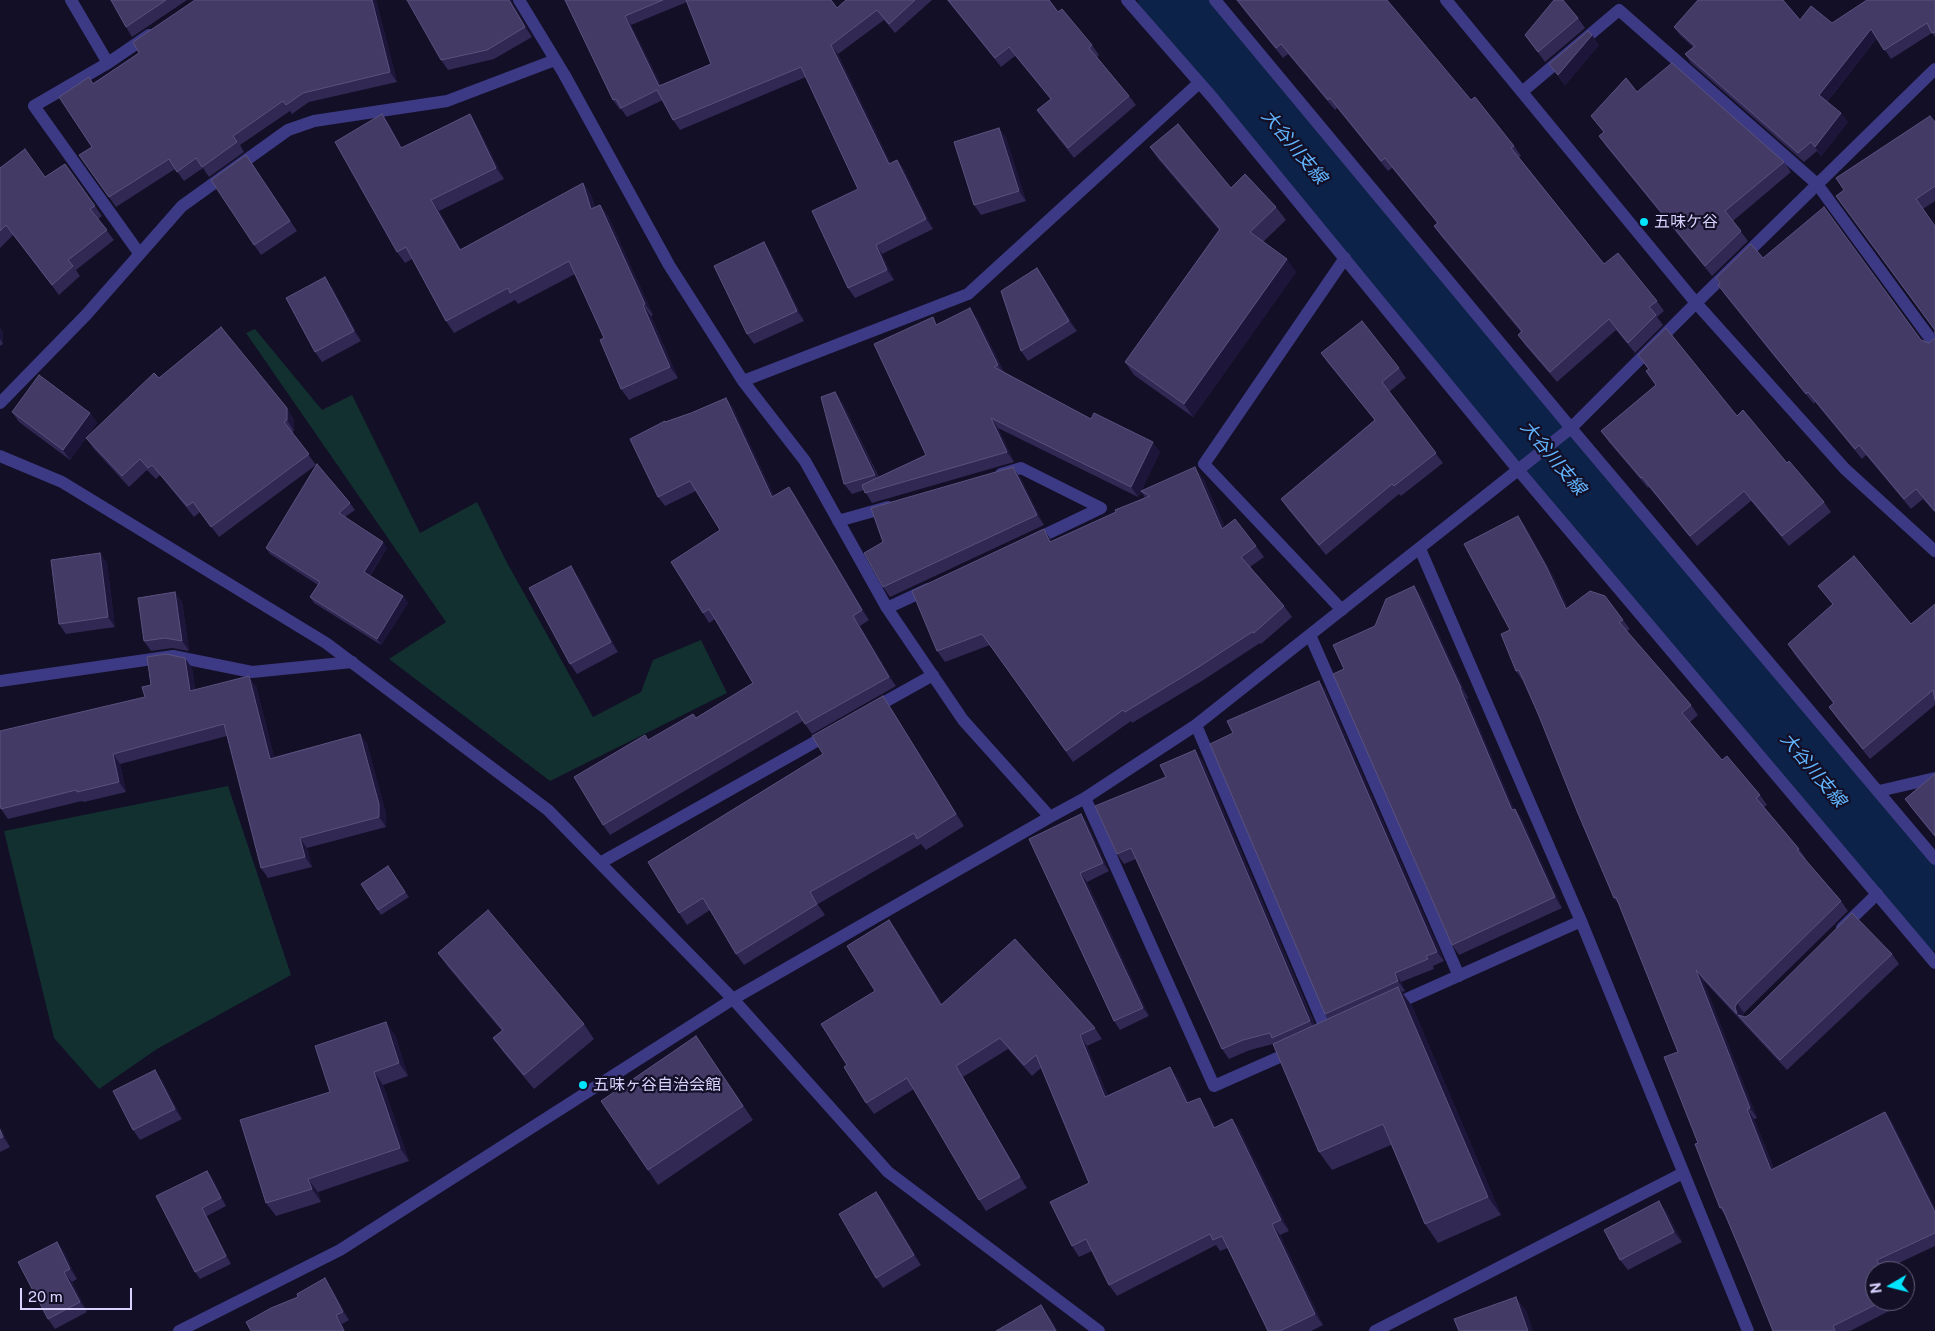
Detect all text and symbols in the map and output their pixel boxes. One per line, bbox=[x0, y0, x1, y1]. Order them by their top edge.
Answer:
water label: 大谷川支線 bbox=[1257, 106, 1331, 188]
place label: 五味ケ谷 bbox=[1654, 212, 1718, 232]
marker: 五味ケ谷 bbox=[1638, 216, 1650, 228]
water label: 大谷川支線 bbox=[1516, 417, 1590, 499]
water label: 大谷川支線 bbox=[1776, 729, 1850, 811]
place label: 五味ヶ谷自治会館 bbox=[593, 1075, 721, 1095]
marker: 五味ヶ谷自治会館 bbox=[577, 1079, 589, 1091]
north arrow bbox=[1865, 1261, 1915, 1311]
scale bar bbox=[22, 1278, 135, 1310]
text: N bbox=[1867, 1281, 1885, 1294]
text: 20 m bbox=[28, 1288, 63, 1305]

